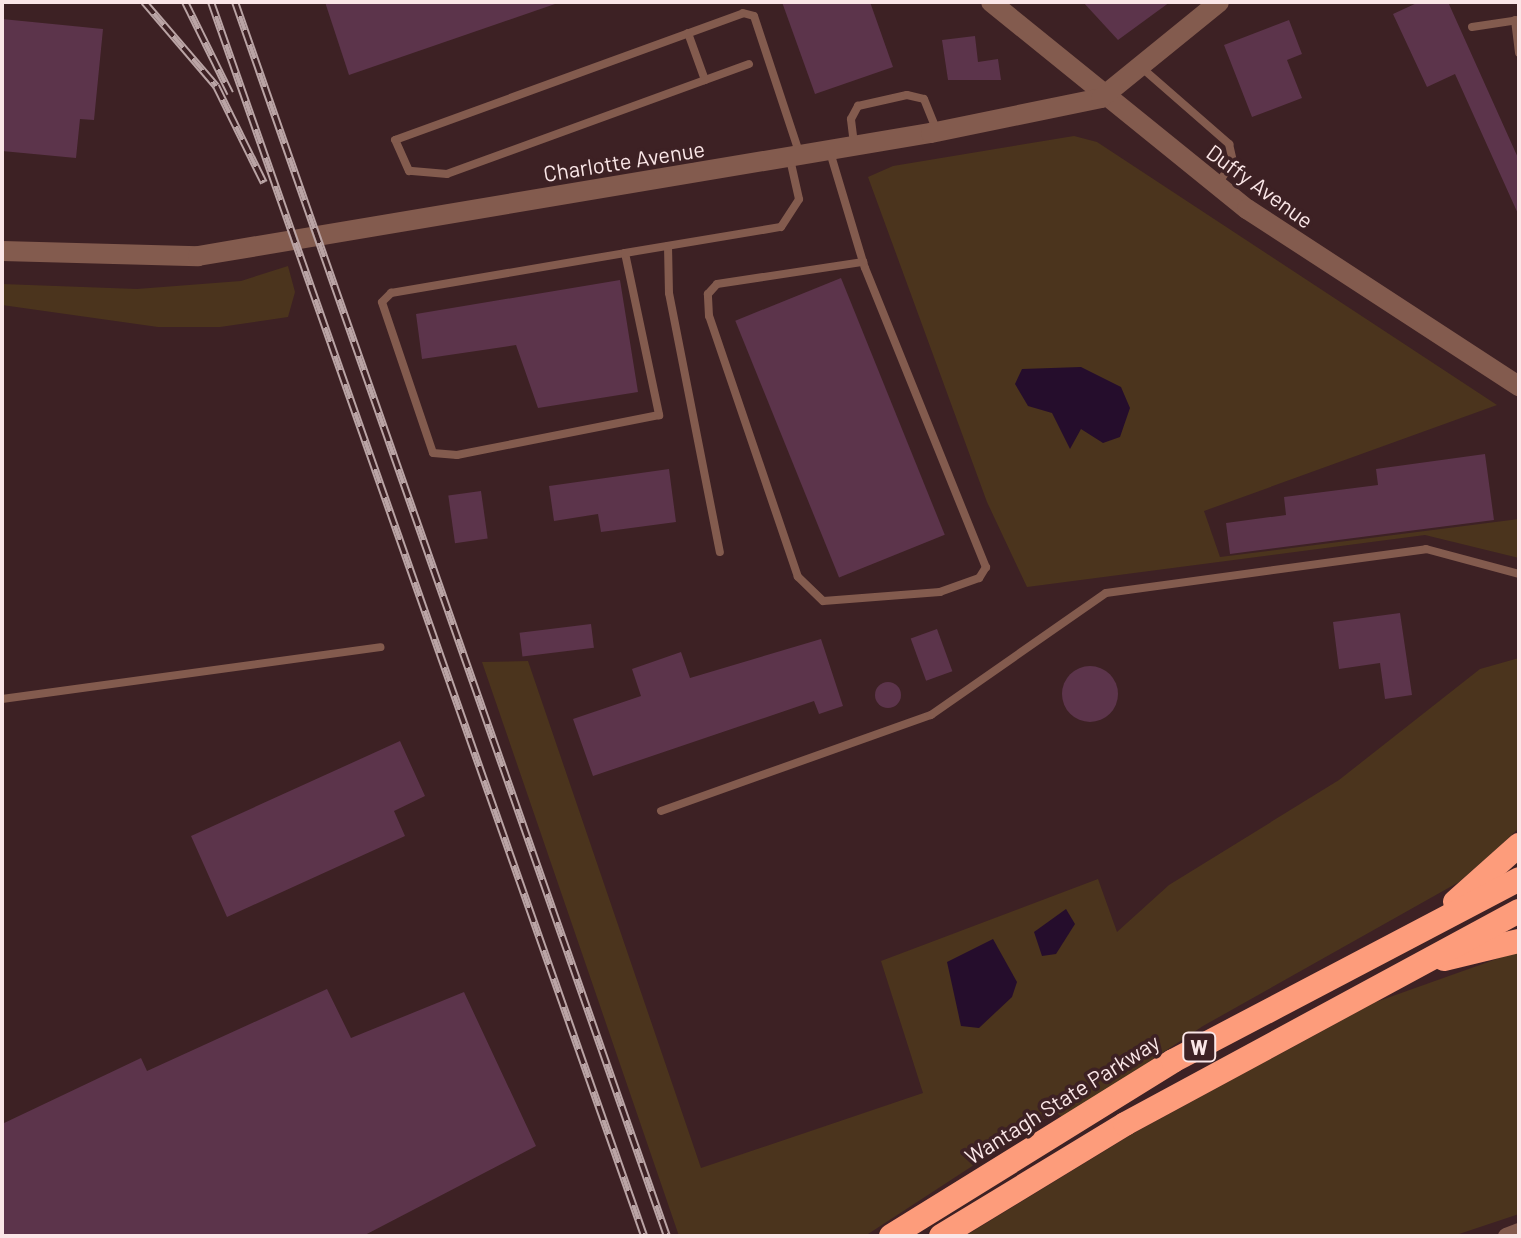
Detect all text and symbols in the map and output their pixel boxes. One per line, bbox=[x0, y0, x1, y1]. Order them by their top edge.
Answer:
street label: Charlotte Avenue bbox=[541, 135, 707, 187]
street label: Duffy Avenue bbox=[1202, 139, 1318, 233]
street label: Wantagh State Parkway bbox=[960, 1028, 1164, 1170]
road number: W bbox=[1181, 1031, 1217, 1063]

